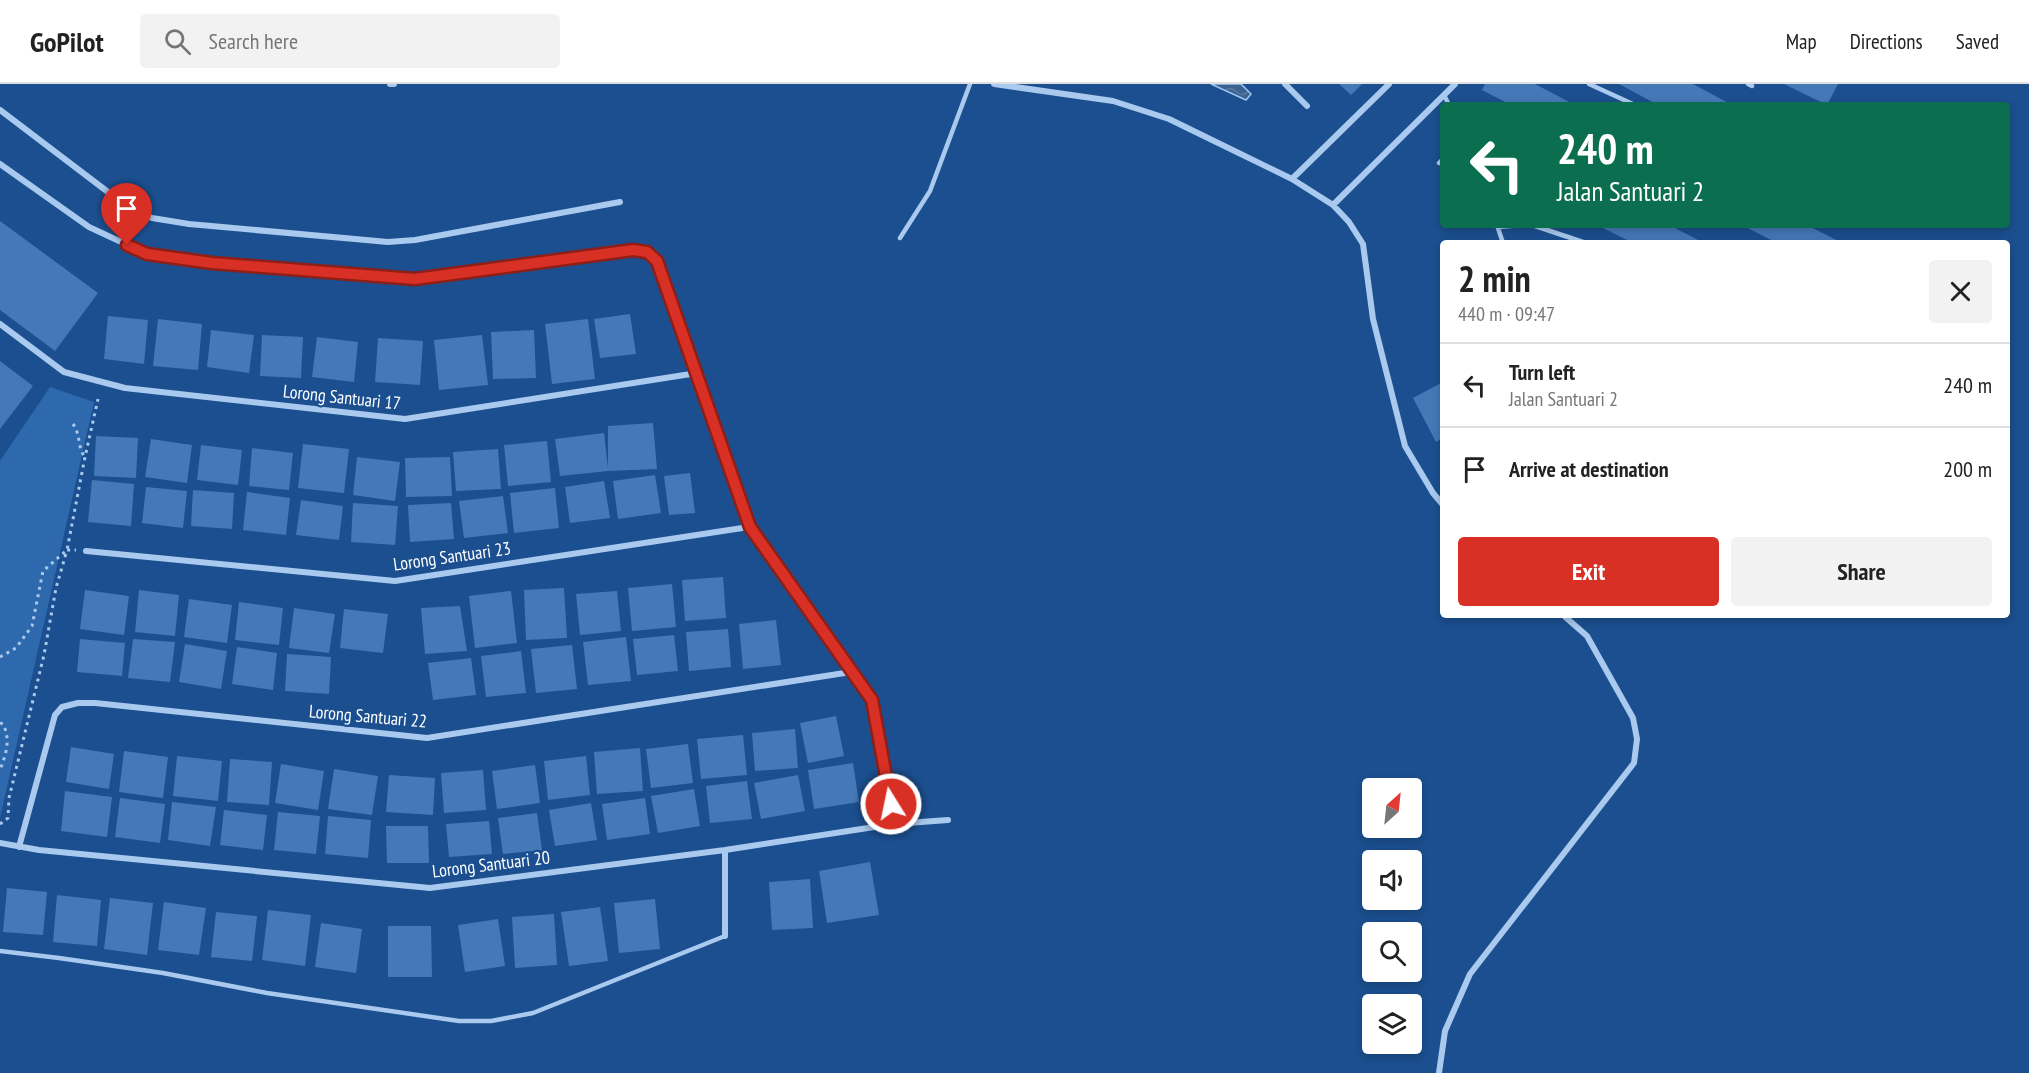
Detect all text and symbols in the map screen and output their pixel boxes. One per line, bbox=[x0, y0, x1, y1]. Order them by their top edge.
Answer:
search box bbox=[140, 14, 560, 68]
text: GoPilot bbox=[30, 23, 104, 60]
icon: search bbox=[161, 25, 194, 58]
text: Search here bbox=[209, 27, 298, 55]
text: Map bbox=[1786, 28, 1817, 55]
text: Directions bbox=[1850, 28, 1923, 55]
text: Saved bbox=[1956, 28, 1999, 55]
text: 240 m bbox=[1557, 121, 1654, 176]
icon: left bbox=[1458, 126, 1536, 204]
text: Jalan Santuari 2 bbox=[1557, 174, 1704, 208]
pin bbox=[101, 183, 152, 245]
icon: arrive bbox=[110, 192, 143, 225]
text: 2 min bbox=[1458, 255, 1531, 302]
button: close bbox=[1929, 260, 1992, 323]
text: 440 m · 09:47 bbox=[1458, 301, 1555, 327]
text: Turn left bbox=[1509, 358, 1575, 386]
icon: left bbox=[1458, 369, 1491, 402]
text: 240 m bbox=[1943, 371, 1992, 399]
street label: Lorong Santuari 17 bbox=[282, 379, 402, 415]
text: Jalan Santuari 2 bbox=[1509, 386, 1618, 412]
icon: arrive bbox=[1458, 453, 1491, 486]
text: Arrive at destination bbox=[1509, 455, 1669, 483]
text: 200 m bbox=[1943, 455, 1992, 483]
street label: Lorong Santuari 23 bbox=[392, 536, 512, 576]
button: Exit bbox=[1458, 537, 1719, 606]
button: Share bbox=[1731, 537, 1992, 606]
street label: Lorong Santuari 22 bbox=[308, 699, 428, 733]
position arrow bbox=[859, 772, 923, 836]
north arrow bbox=[1362, 778, 1422, 838]
map controls bbox=[1362, 778, 1422, 1054]
street label: Lorong Santuari 20 bbox=[431, 845, 551, 883]
button: sound bbox=[1362, 850, 1422, 910]
button: search bbox=[1362, 922, 1422, 982]
button: layers bbox=[1362, 994, 1422, 1054]

